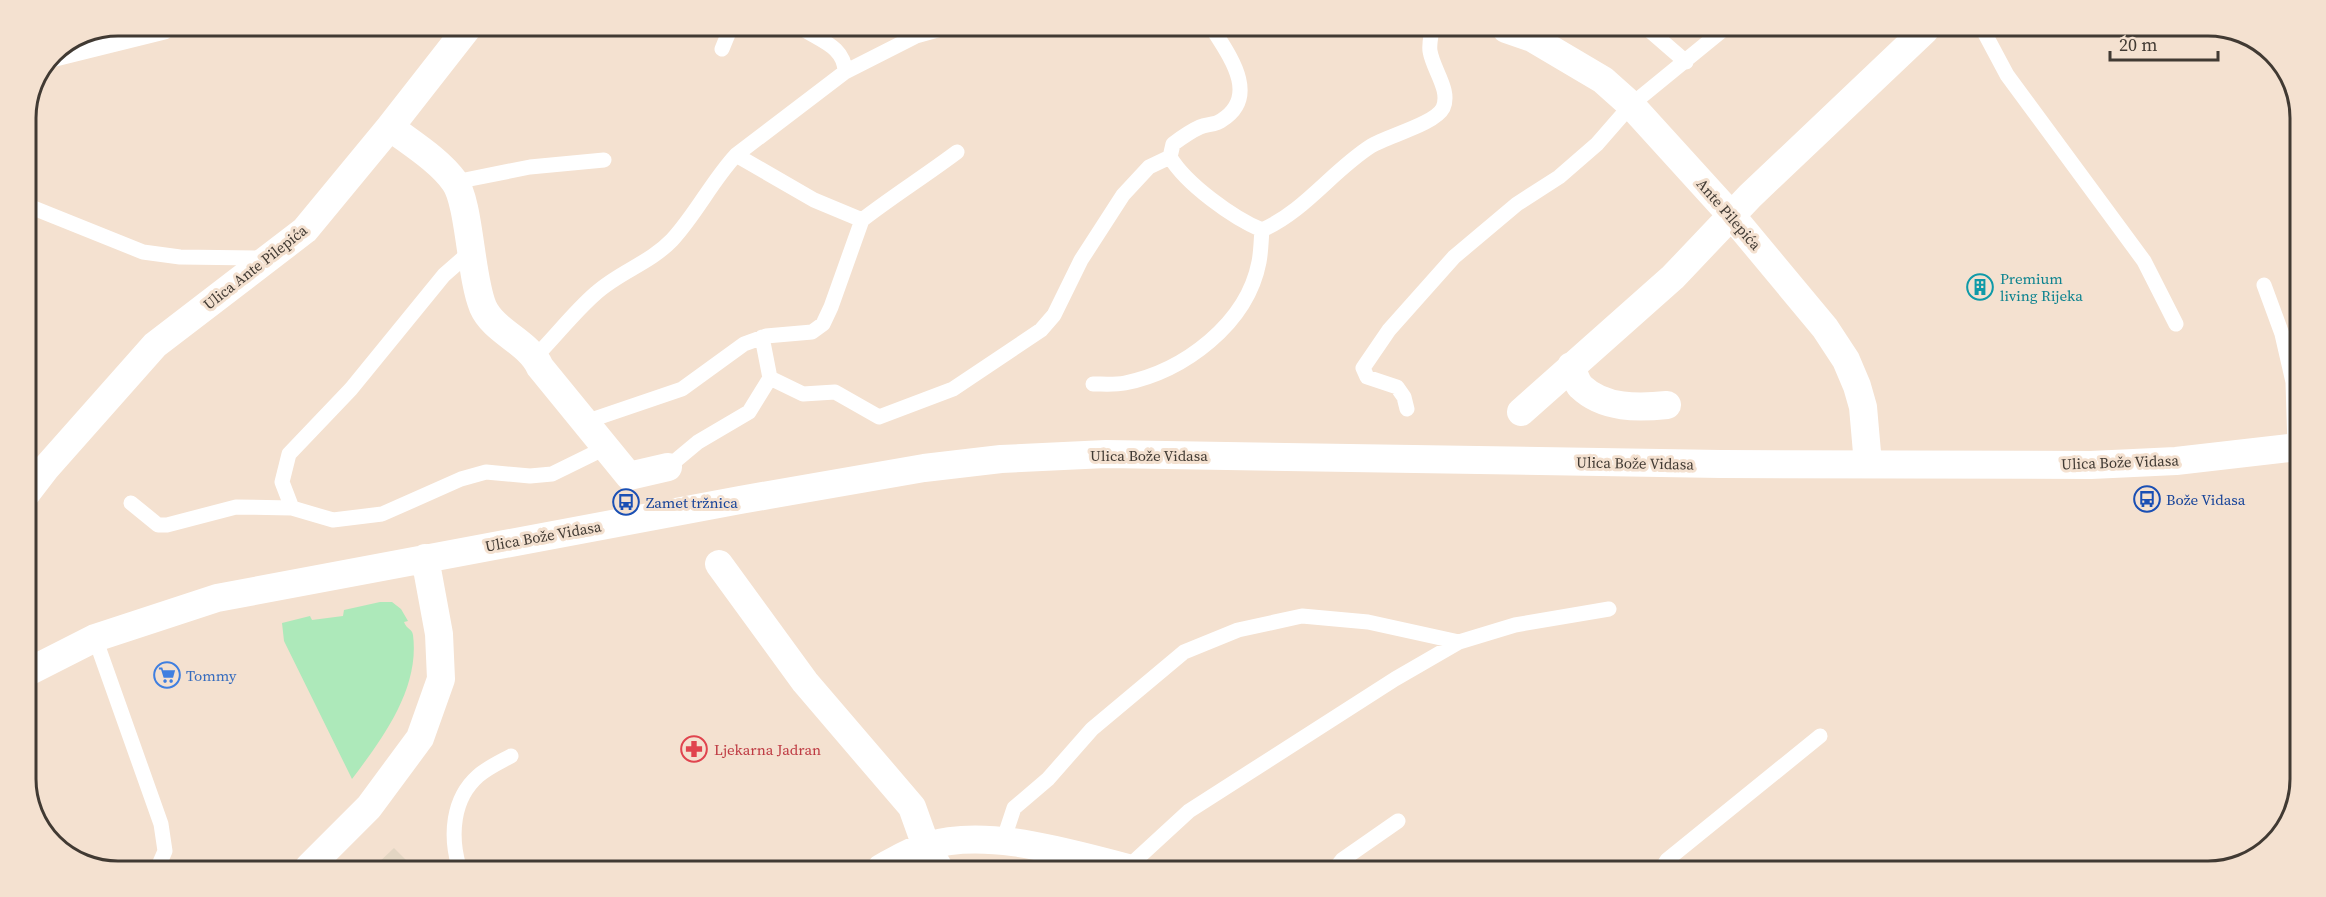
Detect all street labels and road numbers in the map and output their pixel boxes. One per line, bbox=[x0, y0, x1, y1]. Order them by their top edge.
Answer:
street label: Ante Pilepića bbox=[1692, 174, 1766, 255]
street label: Ulica Ante Pilepića bbox=[199, 219, 312, 314]
street label: Ulica Bože Vidasa bbox=[1090, 445, 1208, 466]
street label: Ulica Bože Vidasa bbox=[2061, 449, 2180, 475]
street label: Ulica Bože Vidasa bbox=[1576, 451, 1694, 475]
street label: Ulica Bože Vidasa bbox=[483, 515, 603, 557]

